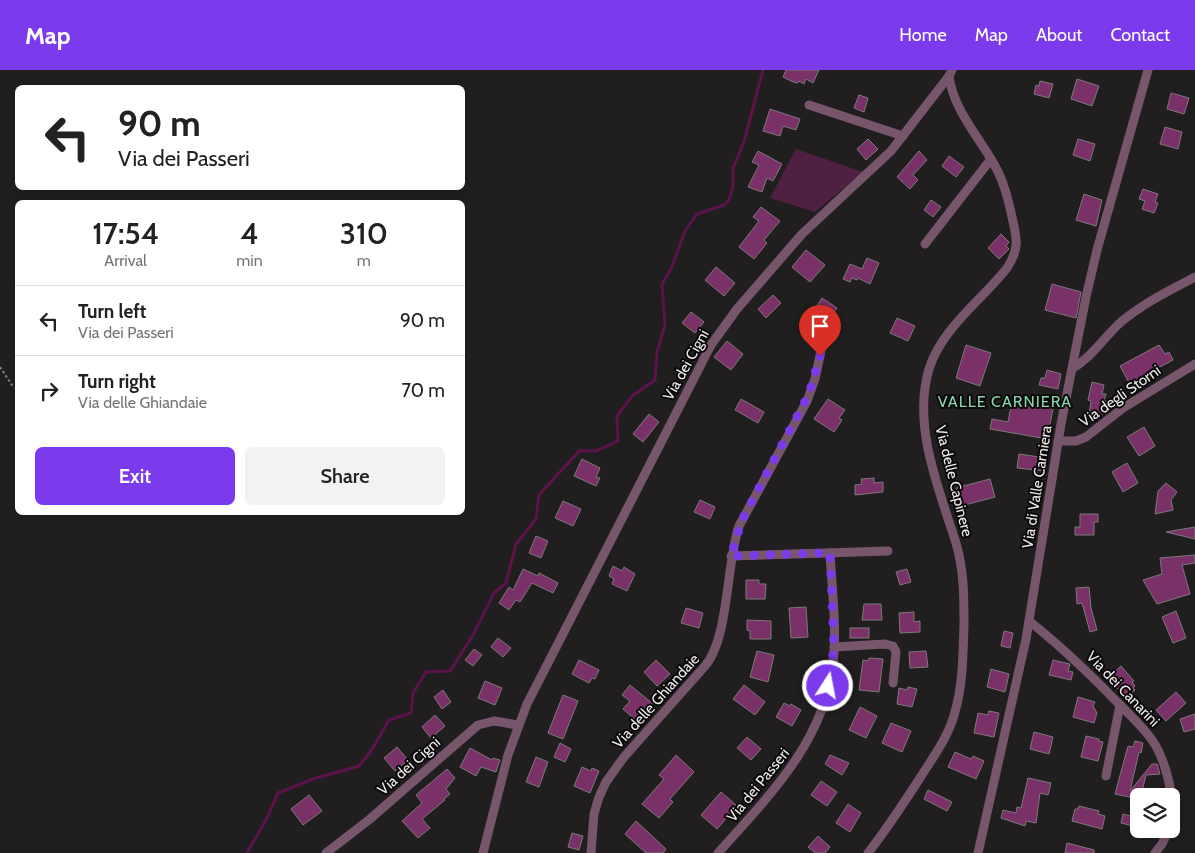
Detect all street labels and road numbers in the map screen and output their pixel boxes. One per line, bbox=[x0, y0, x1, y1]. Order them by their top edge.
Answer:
street label: Via dei Cigni bbox=[659, 327, 713, 403]
street label: Via degli Storni bbox=[1076, 361, 1164, 431]
street label: Via di Valle Carniera bbox=[1018, 423, 1056, 550]
street label: Via delle Capinere bbox=[931, 424, 977, 539]
street label: Via dei Canarini bbox=[1083, 648, 1163, 730]
street label: Via delle Ghiandaie bbox=[609, 650, 703, 752]
street label: Via dei Cigni bbox=[374, 733, 444, 799]
street label: Via dei Passeri bbox=[723, 744, 793, 826]

